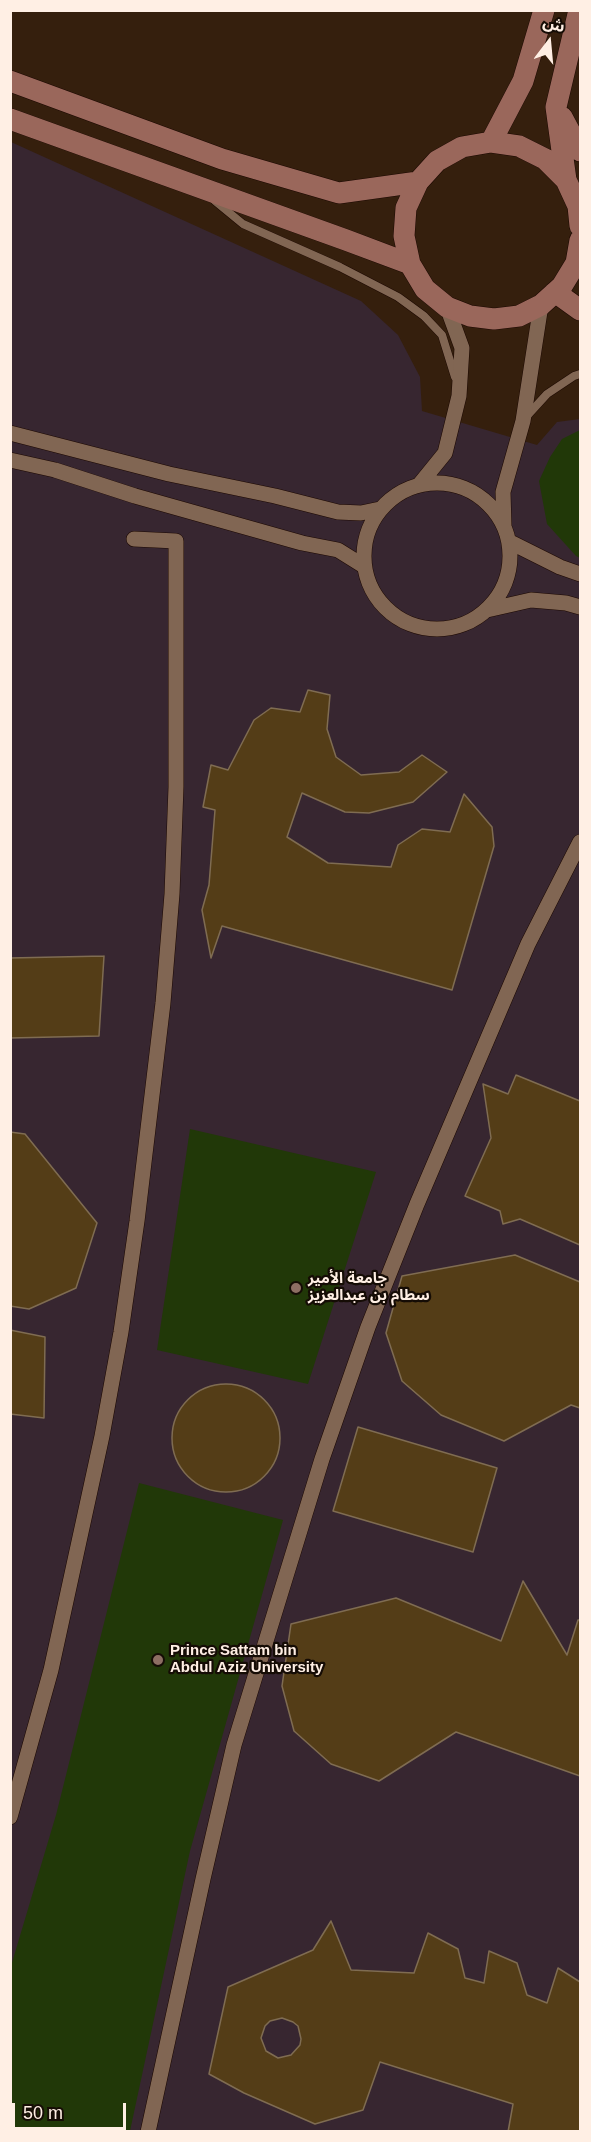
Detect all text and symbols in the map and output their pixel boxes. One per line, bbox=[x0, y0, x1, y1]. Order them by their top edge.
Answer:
north arrow bbox=[519, 12, 579, 72]
text: ش bbox=[541, 13, 567, 35]
place label: جامعة الأمير سطام بن عبدالعزيز bbox=[308, 1270, 430, 1305]
marker: جامعة الأمير سطام بن عبدالعزيز bbox=[289, 1281, 303, 1295]
place label: Prince Sattam bin Abdul Aziz University bbox=[170, 1642, 323, 1677]
marker: Prince Sattam bin Abdul Aziz University bbox=[151, 1653, 165, 1667]
scale bar bbox=[15, 2091, 129, 2129]
text: 50 m bbox=[23, 2103, 63, 2123]

